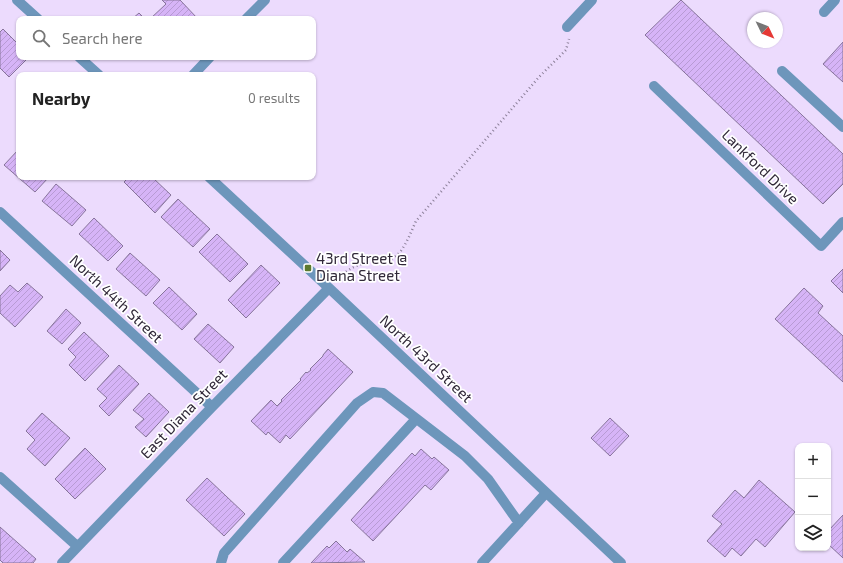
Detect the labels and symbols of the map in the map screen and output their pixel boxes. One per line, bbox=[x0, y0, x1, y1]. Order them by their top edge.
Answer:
north arrow bbox=[747, 12, 783, 48]
street label: Lankford Drive bbox=[719, 125, 803, 207]
place label: 43rd Street @ Diana Street bbox=[316, 249, 407, 284]
street label: North 44th Street bbox=[66, 250, 167, 346]
marker: 43rd Street @ Diana Street bbox=[303, 263, 313, 273]
street label: North 43rd Street bbox=[377, 311, 477, 406]
street label: East Diana Street bbox=[136, 365, 231, 462]

